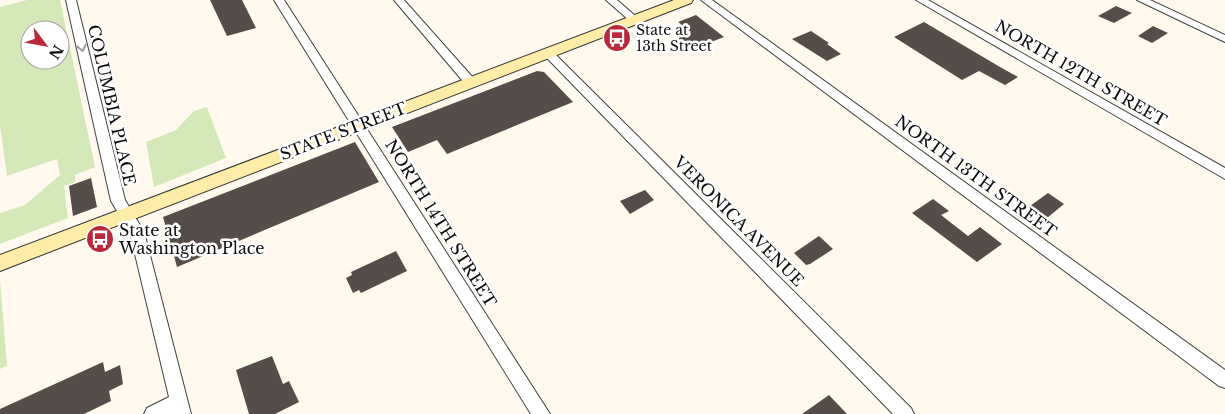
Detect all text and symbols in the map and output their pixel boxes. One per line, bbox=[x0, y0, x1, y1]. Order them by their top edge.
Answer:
street label: NORTH 12TH STREET bbox=[992, 16, 1170, 130]
north arrow bbox=[20, 20, 70, 70]
place label: State at 13th Street bbox=[636, 21, 713, 55]
street label: COLUMBIA PLACE bbox=[84, 23, 140, 187]
bus stop icon: State at 13th Street bbox=[602, 23, 632, 53]
text: N bbox=[45, 42, 67, 62]
one-way arrow bbox=[76, 43, 87, 52]
street label: STATE STREET bbox=[277, 98, 409, 164]
street label: NORTH 13TH STREET bbox=[891, 111, 1061, 241]
street label: NORTH 14TH STREET bbox=[381, 136, 501, 311]
street label: VERONICA AVENUE bbox=[669, 151, 808, 290]
place label: State at Washington Place bbox=[118, 220, 265, 258]
bus stop icon: State at Washington Place bbox=[85, 224, 115, 254]

